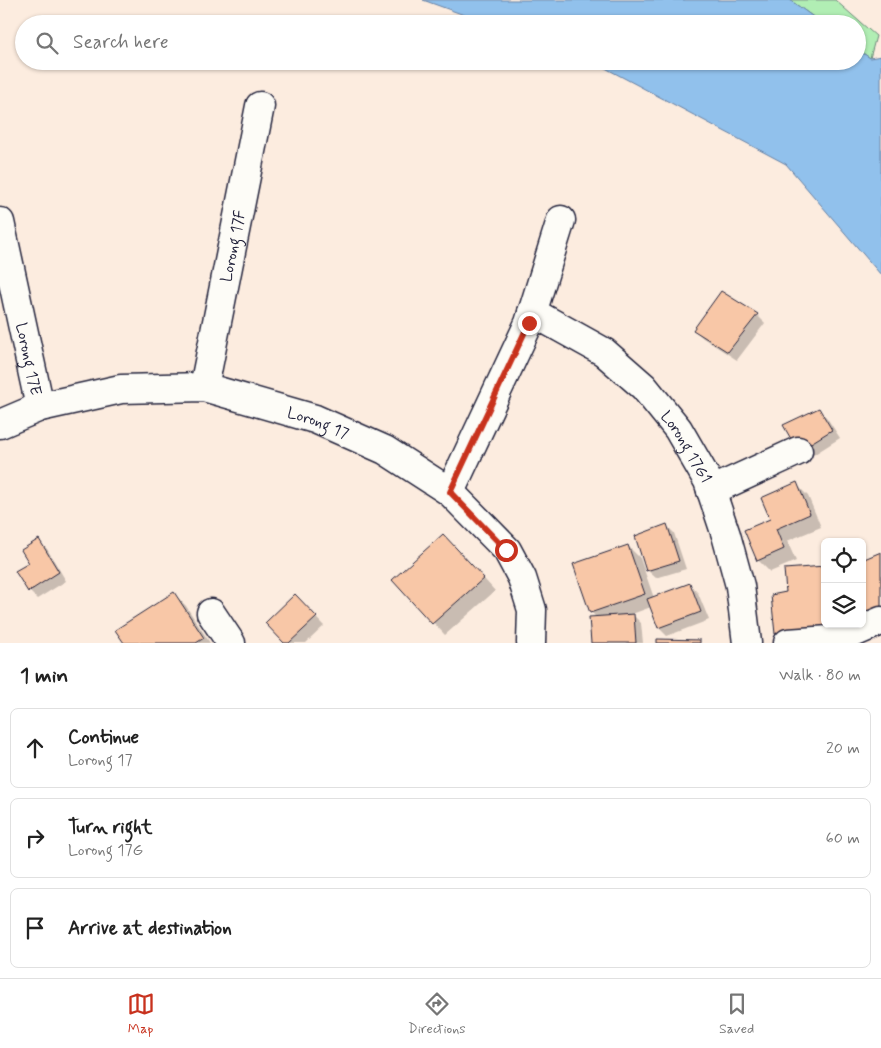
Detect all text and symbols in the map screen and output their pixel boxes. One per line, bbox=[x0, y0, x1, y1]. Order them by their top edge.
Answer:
search box bbox=[15, 15, 866, 70]
icon: search bbox=[33, 29, 61, 57]
text: Search here bbox=[73, 30, 169, 55]
street label: Lorong 17F bbox=[216, 208, 251, 284]
route end bbox=[518, 312, 541, 335]
street label: Lorong 17E bbox=[10, 321, 46, 398]
street label: Lorong 17 bbox=[284, 403, 352, 445]
street label: Lorong 17G1 bbox=[655, 407, 716, 487]
map controls bbox=[821, 538, 866, 628]
button: locate bbox=[821, 538, 866, 583]
route start bbox=[495, 539, 518, 562]
button: layers bbox=[821, 583, 866, 628]
text: 1 min bbox=[20, 662, 68, 690]
text: Walk · 80 m bbox=[779, 665, 861, 686]
text: Continue bbox=[68, 725, 139, 750]
icon: ahead bbox=[21, 734, 49, 762]
text: 20 m bbox=[826, 738, 860, 759]
text: Lorong 17 bbox=[68, 750, 133, 771]
text: Turn right bbox=[68, 815, 152, 840]
icon: right bbox=[21, 824, 49, 852]
text: 60 m bbox=[826, 828, 860, 849]
text: Lorong 17G bbox=[68, 840, 143, 861]
icon: arrive bbox=[21, 914, 49, 942]
text: Arrive at destination bbox=[68, 916, 232, 941]
tab: Map bbox=[127, 990, 155, 1038]
tab: Directions bbox=[408, 990, 466, 1038]
tab: Saved bbox=[719, 990, 754, 1038]

